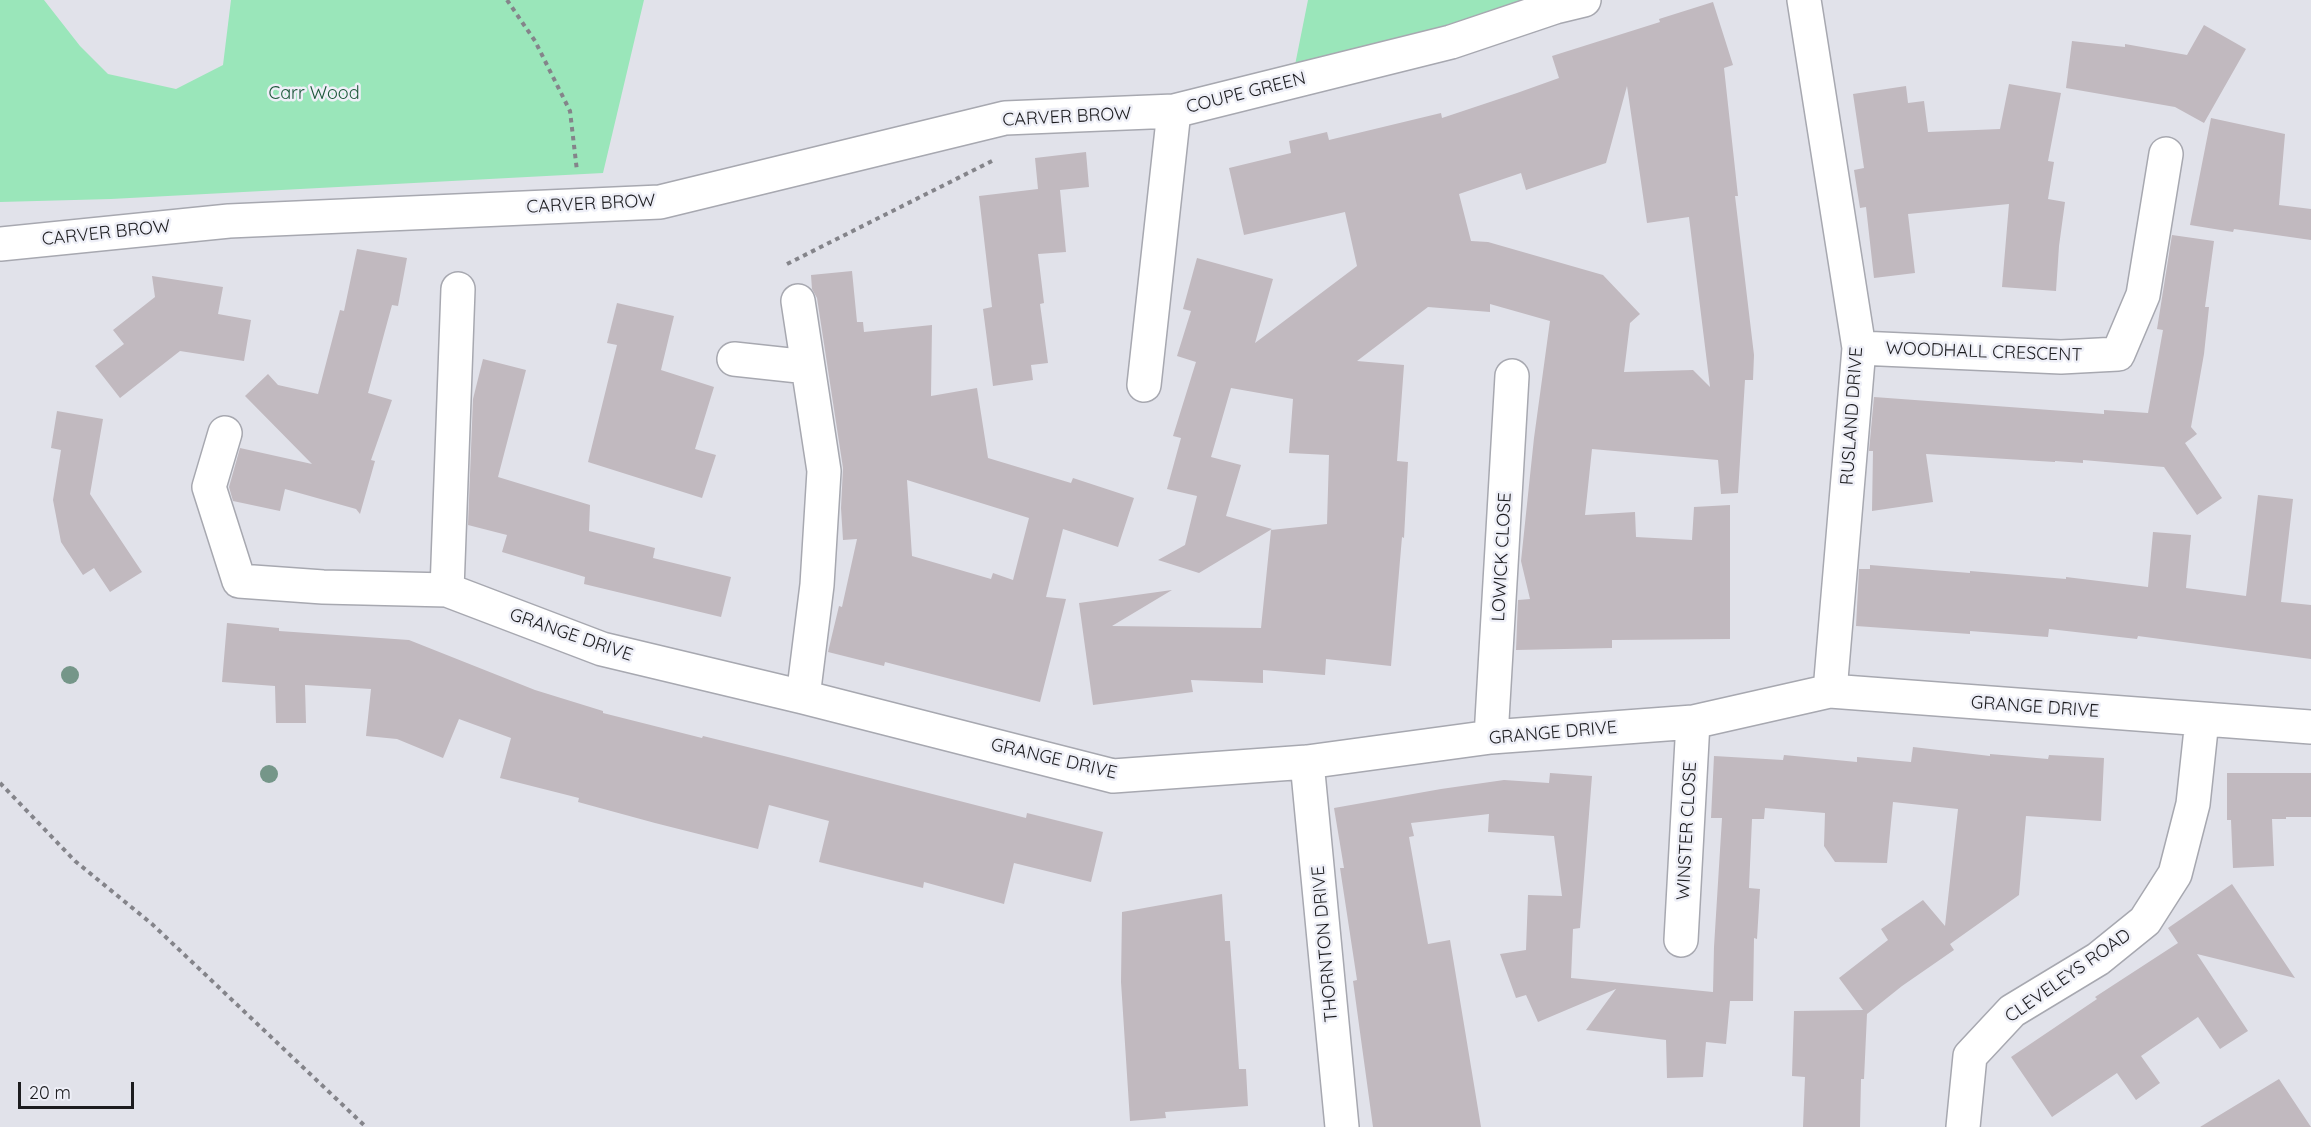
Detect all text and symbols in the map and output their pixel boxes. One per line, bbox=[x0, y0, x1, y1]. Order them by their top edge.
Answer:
street label: COUPE GREEN bbox=[1184, 68, 1308, 118]
park label: Carr Wood bbox=[268, 83, 360, 105]
street label: CARVER BROW bbox=[1002, 103, 1132, 131]
street label: CARVER BROW bbox=[526, 190, 656, 218]
street label: CARVER BROW bbox=[41, 216, 171, 250]
street label: WOODHALL CRESCENT bbox=[1885, 338, 2083, 366]
street label: RUSLAND DRIVE bbox=[1836, 346, 1868, 486]
street label: LOWICK CLOSE bbox=[1488, 492, 1516, 622]
street label: GRANGE DRIVE bbox=[507, 604, 635, 666]
street label: GRANGE DRIVE bbox=[1970, 692, 2100, 722]
street label: GRANGE DRIVE bbox=[1488, 717, 1618, 749]
street label: GRANGE DRIVE bbox=[989, 734, 1119, 784]
street label: WINSTER CLOSE bbox=[1673, 761, 1701, 901]
street label: THORNTON DRIVE bbox=[1307, 865, 1343, 1023]
street label: CLEVELEYS ROAD bbox=[2001, 925, 2135, 1027]
scale bar bbox=[21, 1070, 136, 1108]
text: 20 m bbox=[29, 1081, 71, 1104]

